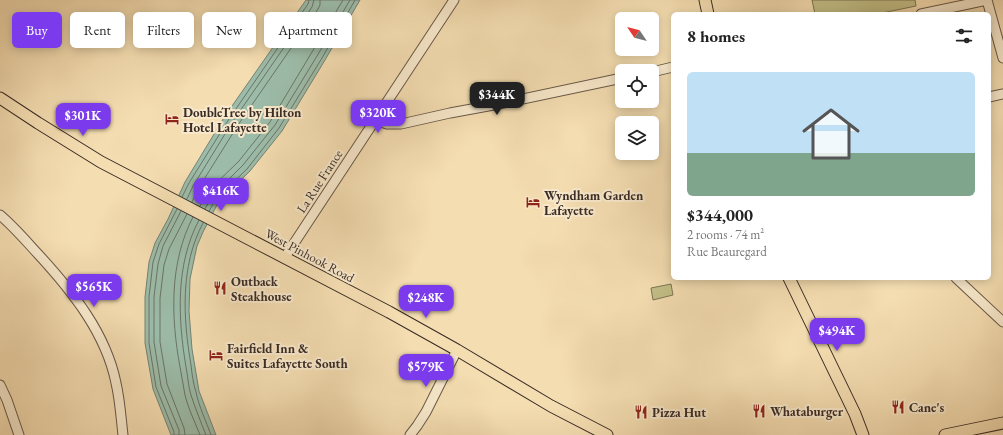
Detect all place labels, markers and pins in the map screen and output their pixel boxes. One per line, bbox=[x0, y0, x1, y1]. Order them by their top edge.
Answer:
pin: $344K bbox=[469, 82, 525, 116]
pin: $320K bbox=[350, 100, 406, 134]
pin: $301K bbox=[55, 103, 111, 137]
place label: DoubleTree by Hilton Hotel Lafayette bbox=[183, 104, 302, 136]
hotel icon: DoubleTree by Hilton Hotel Lafayette bbox=[164, 111, 180, 127]
pin: $416K bbox=[193, 178, 249, 212]
place label: Wyndham Garden Lafayette bbox=[544, 187, 644, 219]
hotel icon: Wyndham Garden Lafayette bbox=[525, 194, 541, 210]
place label: Outback Steakhouse bbox=[231, 273, 292, 305]
pin: $565K bbox=[66, 274, 122, 308]
restaurant icon: Outback Steakhouse bbox=[212, 280, 228, 296]
pin: $248K bbox=[398, 285, 454, 319]
pin: $494K bbox=[809, 318, 865, 352]
place label: Fairfield Inn & Suites Lafayette South bbox=[227, 340, 348, 372]
hotel icon: Fairfield Inn & Suites Lafayette South bbox=[208, 347, 224, 363]
pin: $579K bbox=[398, 354, 454, 388]
restaurant icon: Cane's bbox=[890, 399, 906, 415]
place label: Cane's bbox=[909, 399, 945, 416]
restaurant icon: Whataburger bbox=[751, 403, 767, 419]
place label: Whataburger bbox=[770, 403, 844, 420]
restaurant icon: Pizza Hut bbox=[633, 404, 649, 420]
place label: Pizza Hut bbox=[652, 404, 706, 421]

